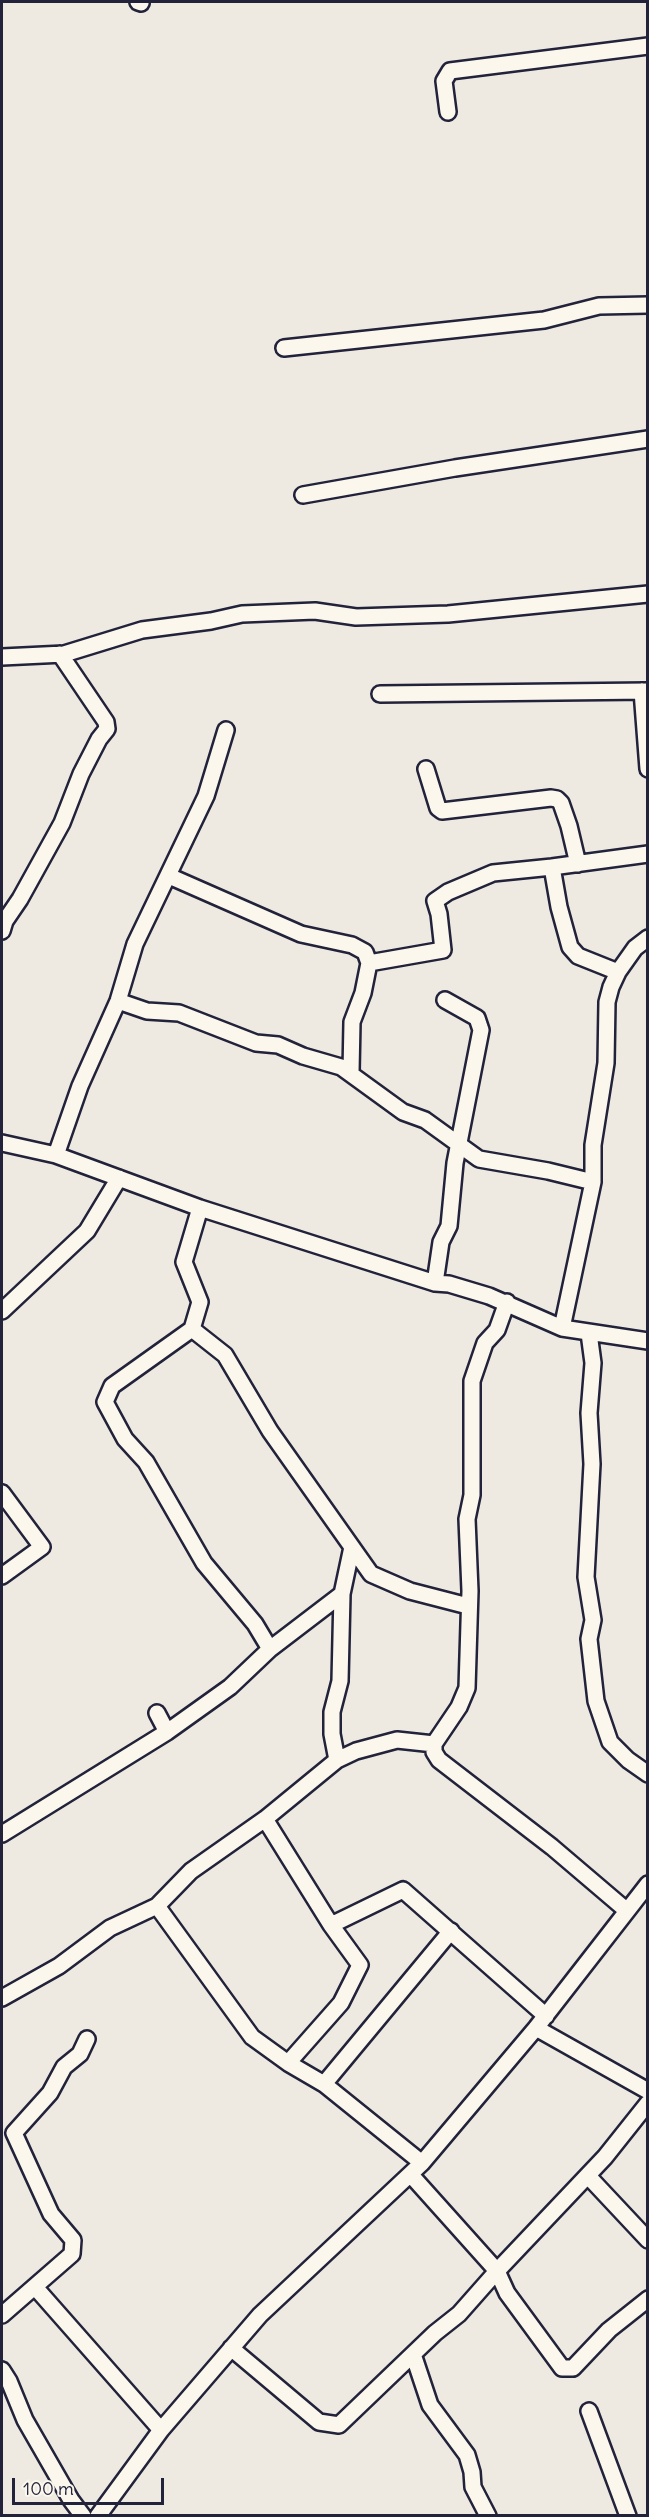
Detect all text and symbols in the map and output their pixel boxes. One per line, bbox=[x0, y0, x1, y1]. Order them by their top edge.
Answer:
scale bar bbox=[15, 2466, 166, 2504]
text: 100 m bbox=[23, 2477, 74, 2500]

